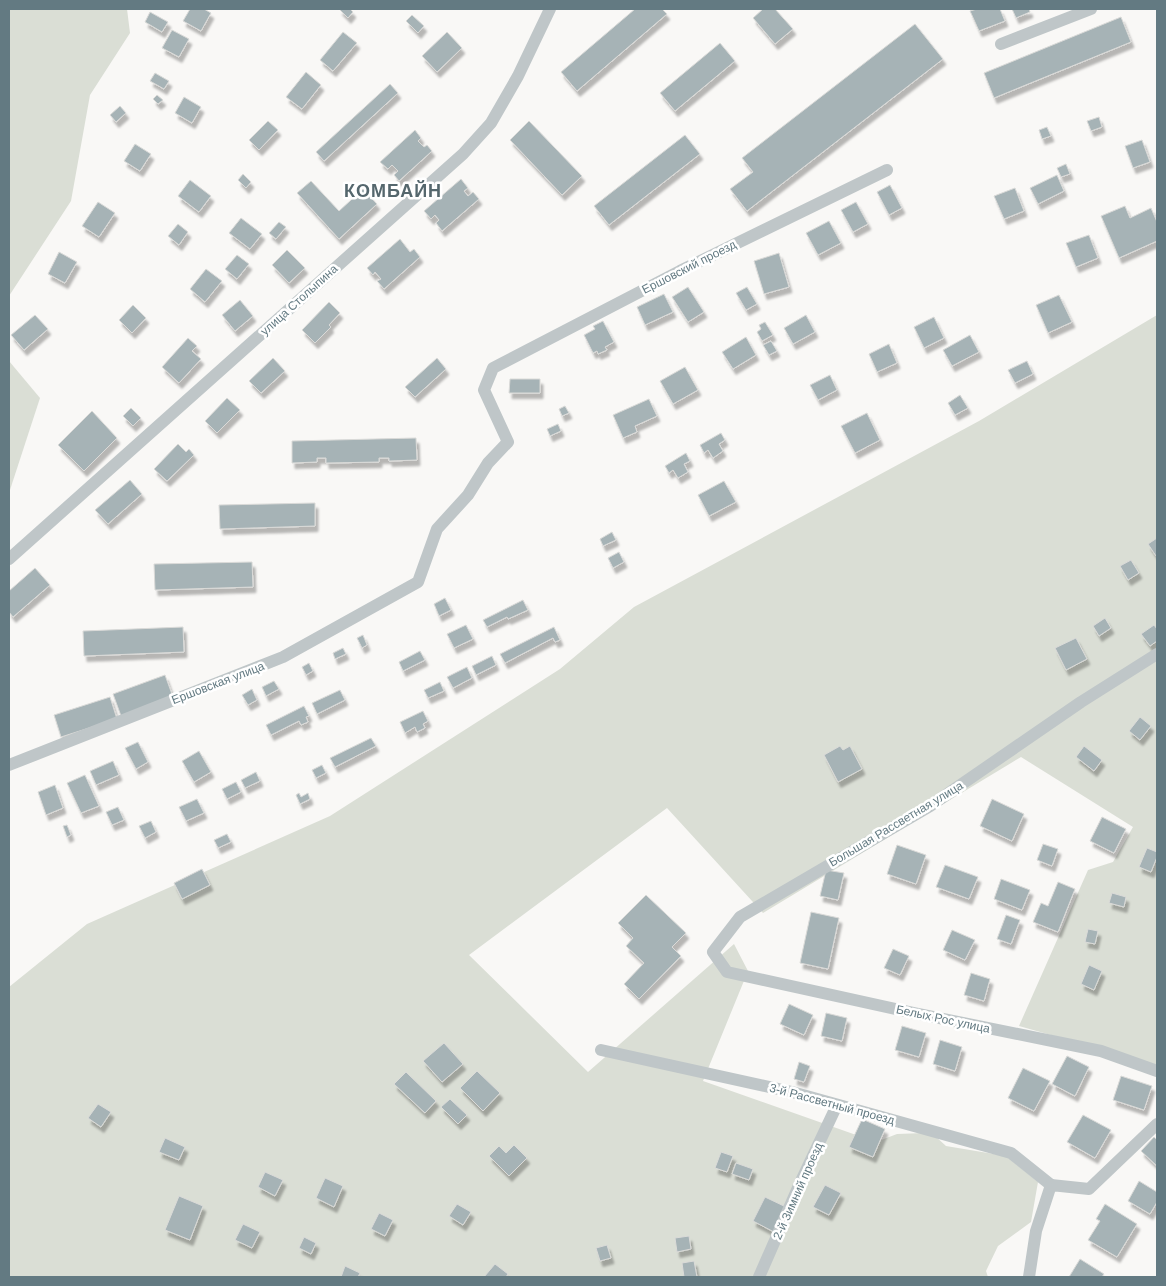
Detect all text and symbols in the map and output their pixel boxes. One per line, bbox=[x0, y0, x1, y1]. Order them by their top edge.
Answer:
district label: КОМБАЙН bbox=[344, 180, 442, 201]
street label: Ершовский проезд bbox=[640, 237, 738, 297]
street label: улица Столыпина bbox=[258, 261, 341, 338]
street label: Ершовская улица bbox=[170, 659, 267, 707]
street label: Большая Рассветная улица bbox=[826, 778, 966, 870]
street label: Белых Рос улица bbox=[895, 1002, 992, 1036]
street label: 3-й Рассветный проезд bbox=[768, 1081, 896, 1127]
street label: 2-й Зимний проезд bbox=[770, 1140, 826, 1242]

